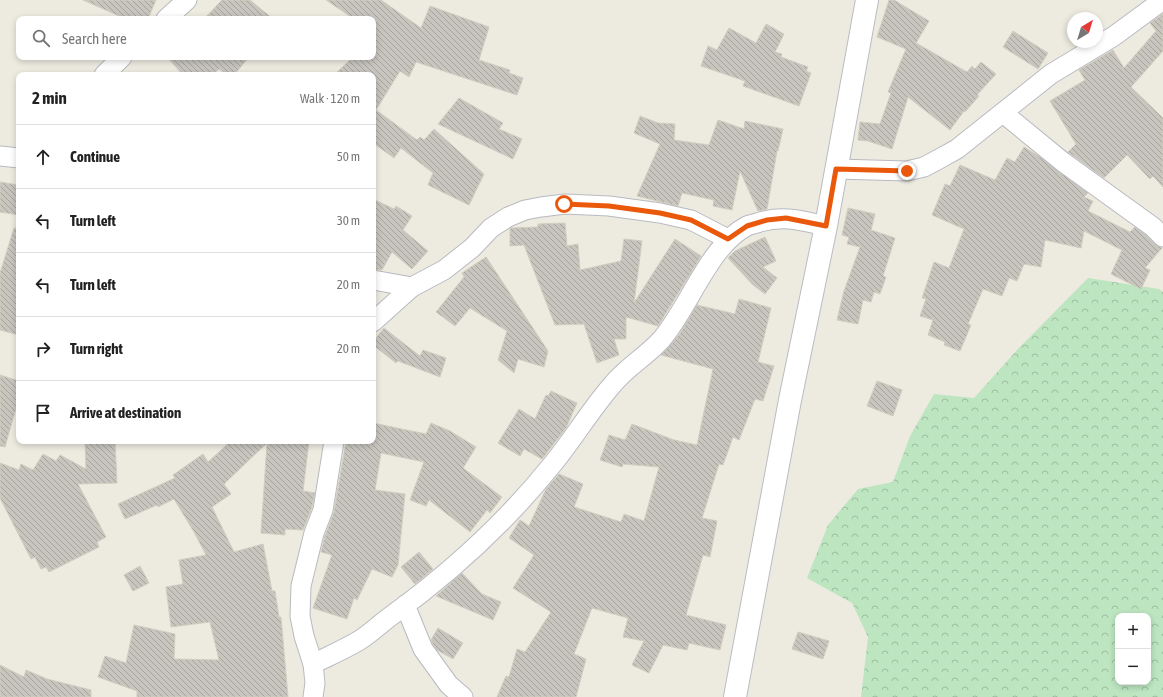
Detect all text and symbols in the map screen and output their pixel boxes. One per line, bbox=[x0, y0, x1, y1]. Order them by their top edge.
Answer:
north arrow bbox=[1067, 12, 1103, 48]
search box bbox=[16, 16, 376, 60]
icon: search bbox=[30, 27, 52, 49]
text: Search here bbox=[62, 30, 127, 47]
text: 2 min bbox=[32, 88, 67, 108]
text: Walk · 120 m bbox=[300, 91, 360, 106]
icon: ahead bbox=[32, 146, 54, 168]
text: Continue bbox=[70, 148, 120, 165]
text: 50 m bbox=[337, 149, 360, 164]
route end bbox=[898, 162, 916, 180]
route start bbox=[555, 195, 573, 213]
icon: left bbox=[32, 210, 54, 232]
text: Turn left bbox=[70, 212, 116, 229]
text: 30 m bbox=[337, 213, 360, 228]
icon: left bbox=[32, 274, 54, 296]
text: Turn left bbox=[70, 276, 116, 293]
text: 20 m bbox=[337, 277, 360, 292]
icon: right bbox=[32, 338, 54, 360]
text: Turn right bbox=[70, 340, 123, 357]
text: 20 m bbox=[337, 341, 360, 356]
icon: arrive bbox=[32, 402, 54, 424]
text: Arrive at destination bbox=[70, 404, 181, 421]
map controls bbox=[1115, 613, 1151, 685]
button: + bbox=[1115, 613, 1151, 649]
button: − bbox=[1115, 649, 1151, 685]

